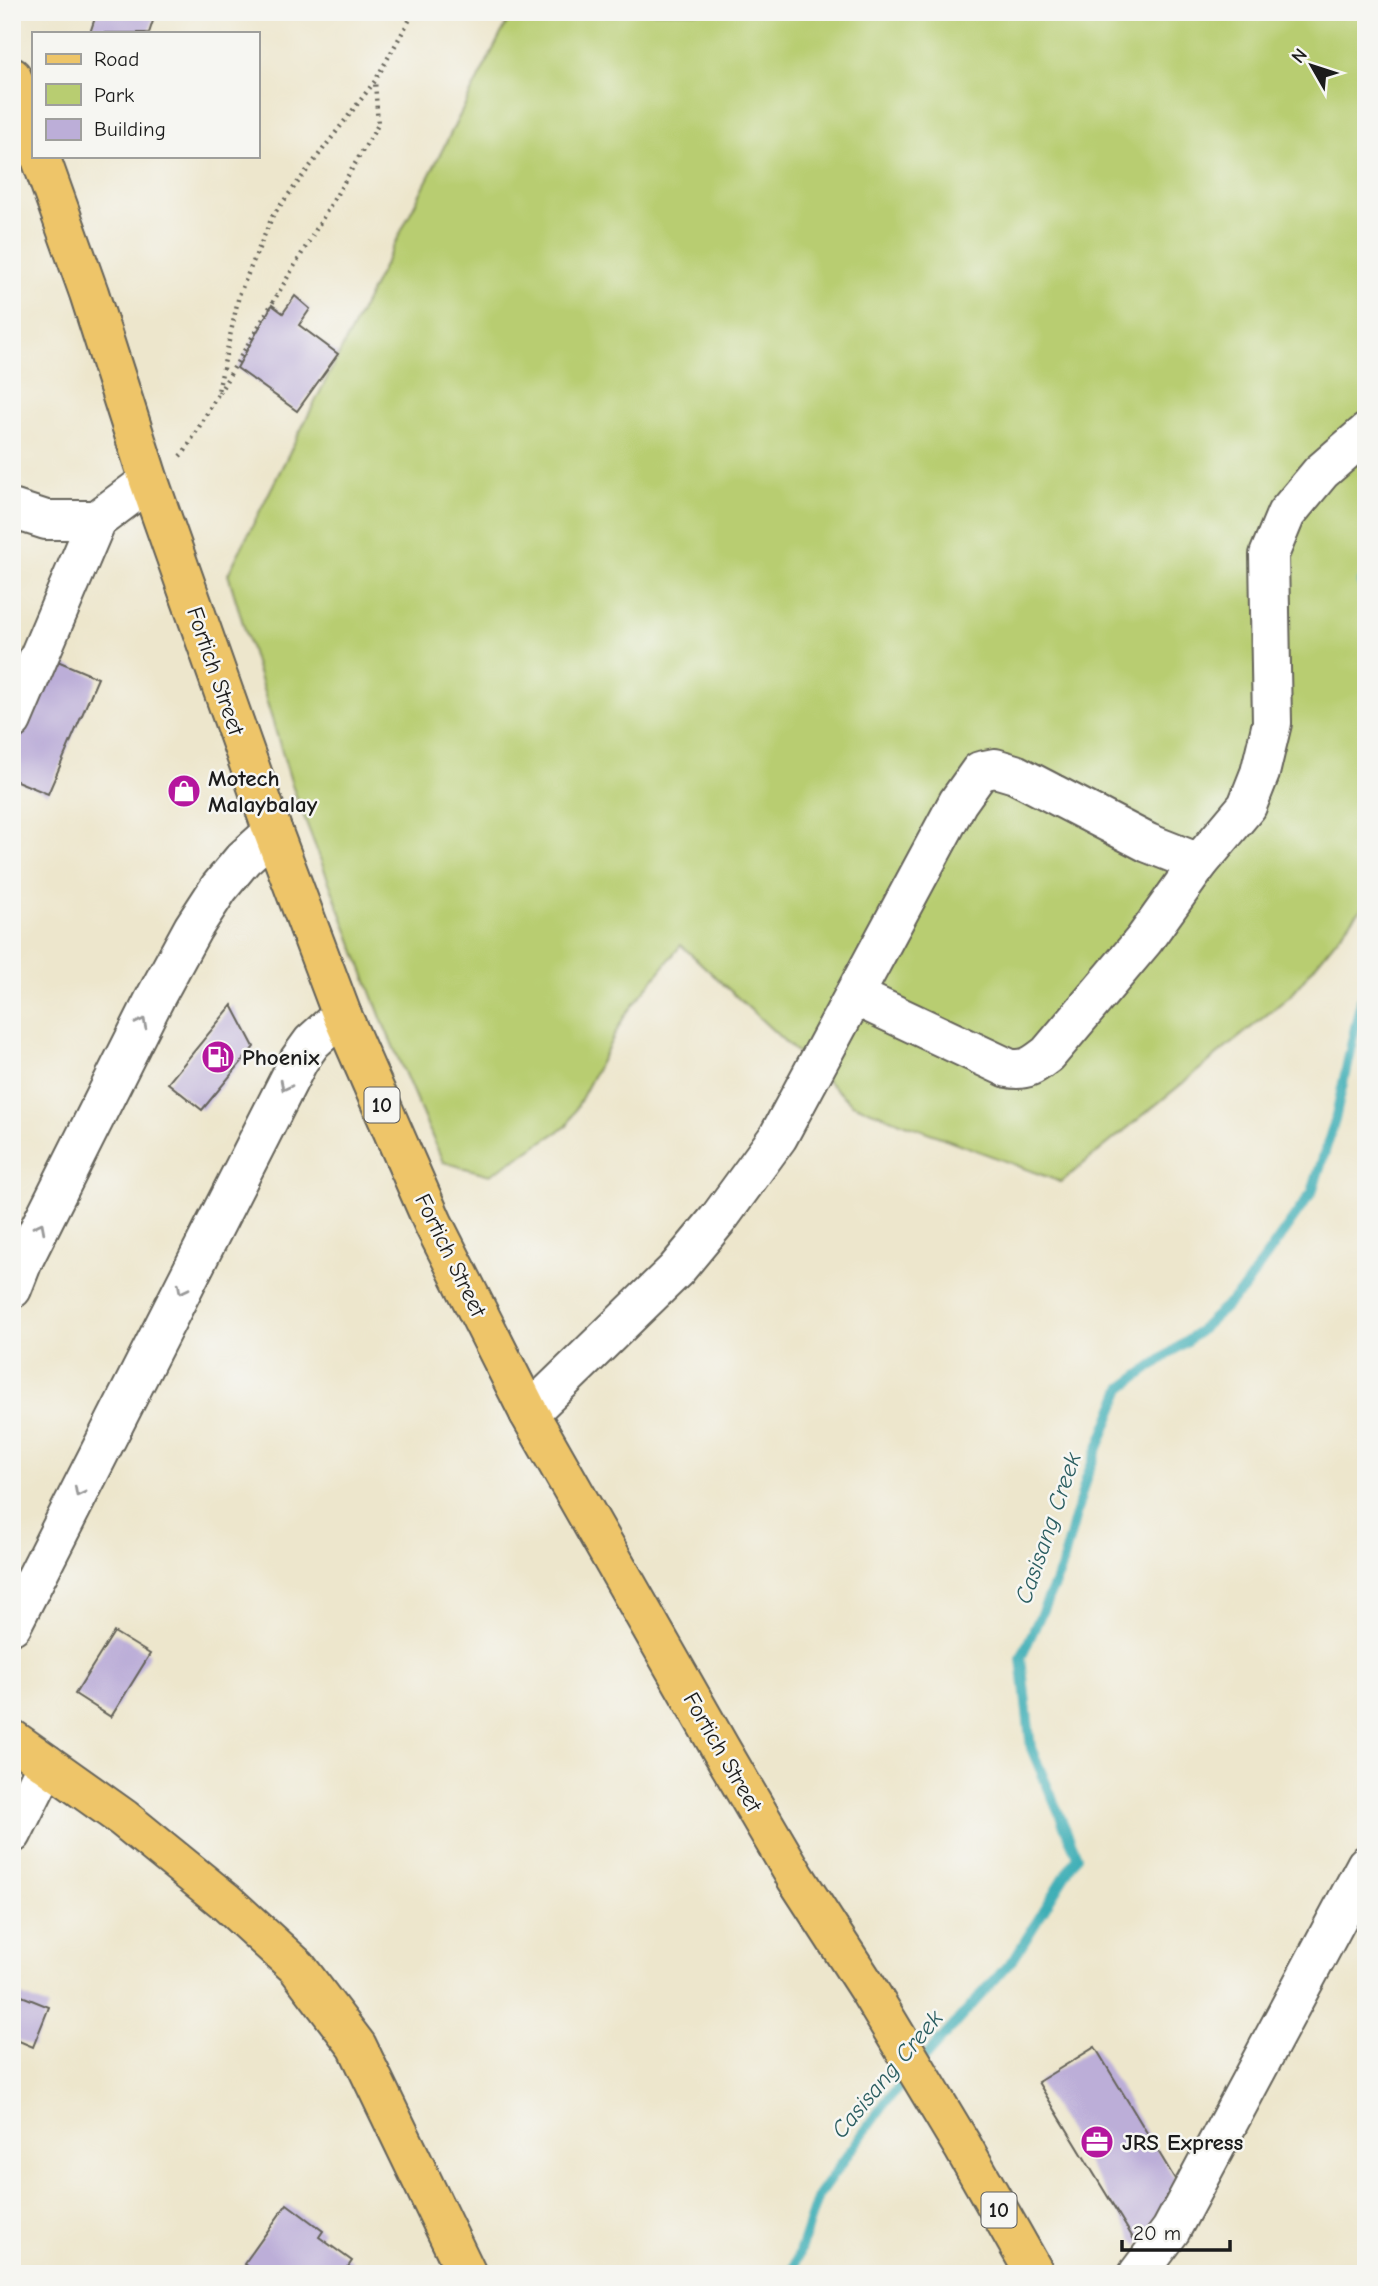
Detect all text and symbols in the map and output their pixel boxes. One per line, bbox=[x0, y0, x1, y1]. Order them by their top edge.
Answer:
legend bbox=[32, 32, 259, 158]
north arrow bbox=[1276, 32, 1346, 102]
text: N bbox=[1287, 44, 1312, 68]
text: Road bbox=[94, 47, 139, 71]
text: Park bbox=[94, 83, 134, 107]
text: Building bbox=[94, 117, 166, 141]
street label: Fortich Street bbox=[181, 604, 251, 740]
place label: Motech Malaybalay bbox=[208, 765, 318, 818]
shop icon: Motech Malaybalay bbox=[165, 772, 203, 810]
one-way arrow bbox=[134, 1018, 148, 1030]
fuel station icon: Phoenix bbox=[199, 1038, 237, 1076]
place label: Phoenix bbox=[242, 1044, 320, 1071]
one-way arrow bbox=[280, 1079, 294, 1092]
road number: 10 bbox=[364, 1088, 400, 1122]
street label: Fortich Street bbox=[409, 1189, 493, 1323]
one-way arrow bbox=[32, 1222, 46, 1234]
one-way arrow bbox=[177, 1282, 191, 1294]
water label: Casisang Creek bbox=[1009, 1448, 1087, 1607]
one-way arrow bbox=[74, 1485, 88, 1497]
street label: Fortich Street bbox=[677, 1688, 768, 1818]
water label: Casisang Creek bbox=[826, 2004, 949, 2144]
office icon: JRS Express bbox=[1078, 2123, 1116, 2161]
place label: JRS Express bbox=[1122, 2129, 1244, 2156]
road number: 10 bbox=[982, 2192, 1016, 2228]
scale bar bbox=[1122, 2209, 1231, 2253]
text: 20 m bbox=[1133, 2221, 1181, 2245]

